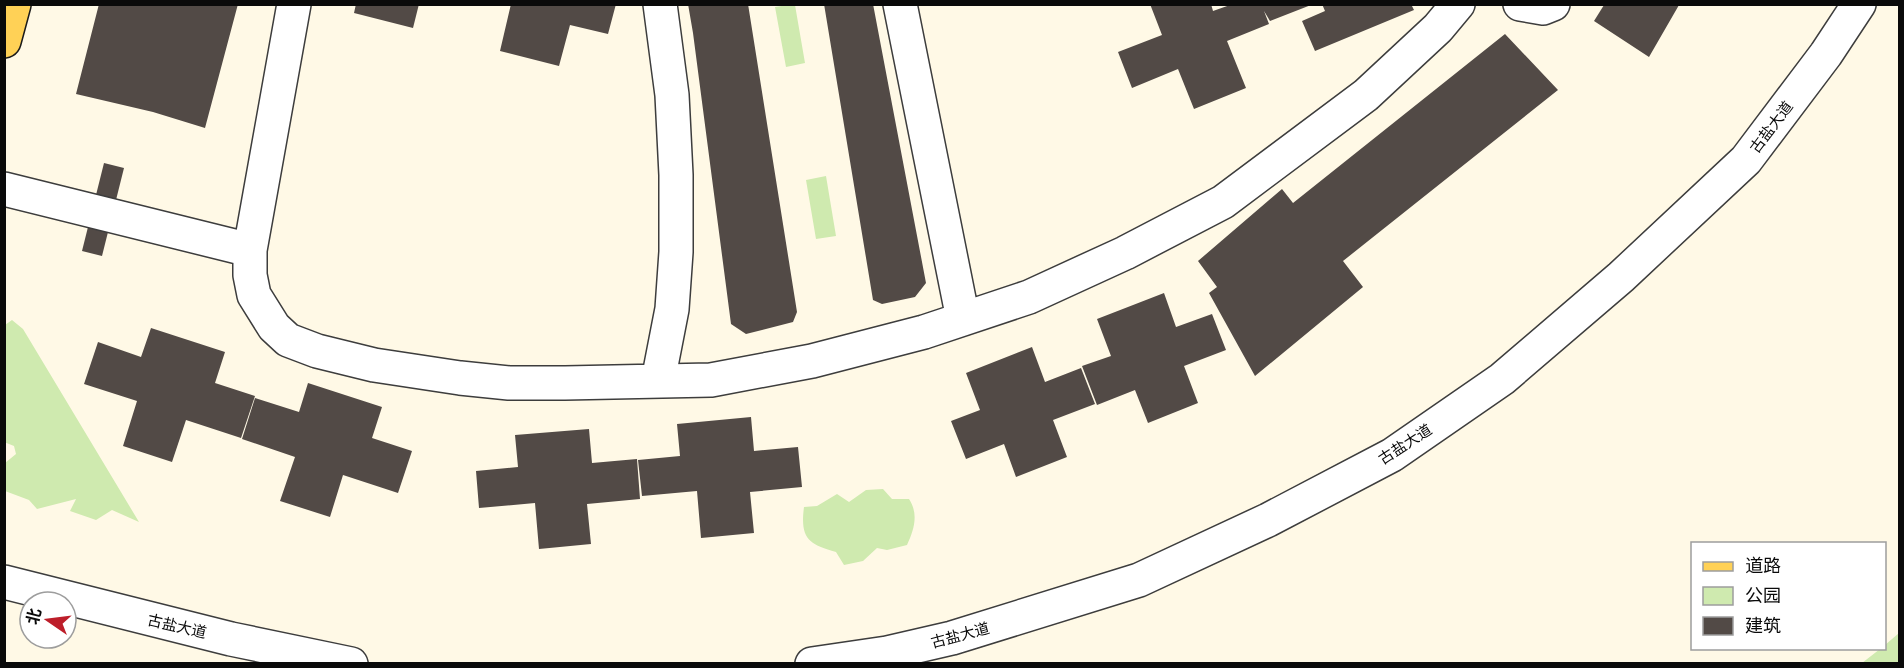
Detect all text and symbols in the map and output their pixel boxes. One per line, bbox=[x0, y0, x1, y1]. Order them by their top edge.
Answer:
street label: 古盐大道 bbox=[1745, 97, 1797, 157]
street label: 古盐大道 bbox=[1375, 420, 1435, 468]
legend bbox=[1691, 542, 1886, 650]
text: 道路 bbox=[1745, 554, 1781, 577]
text: 公园 bbox=[1745, 584, 1781, 607]
north arrow bbox=[18, 590, 78, 650]
text: 北 bbox=[22, 606, 45, 627]
street label: 古盐大道 bbox=[146, 610, 208, 642]
text: 建筑 bbox=[1745, 614, 1781, 637]
street label: 古盐大道 bbox=[929, 618, 991, 652]

